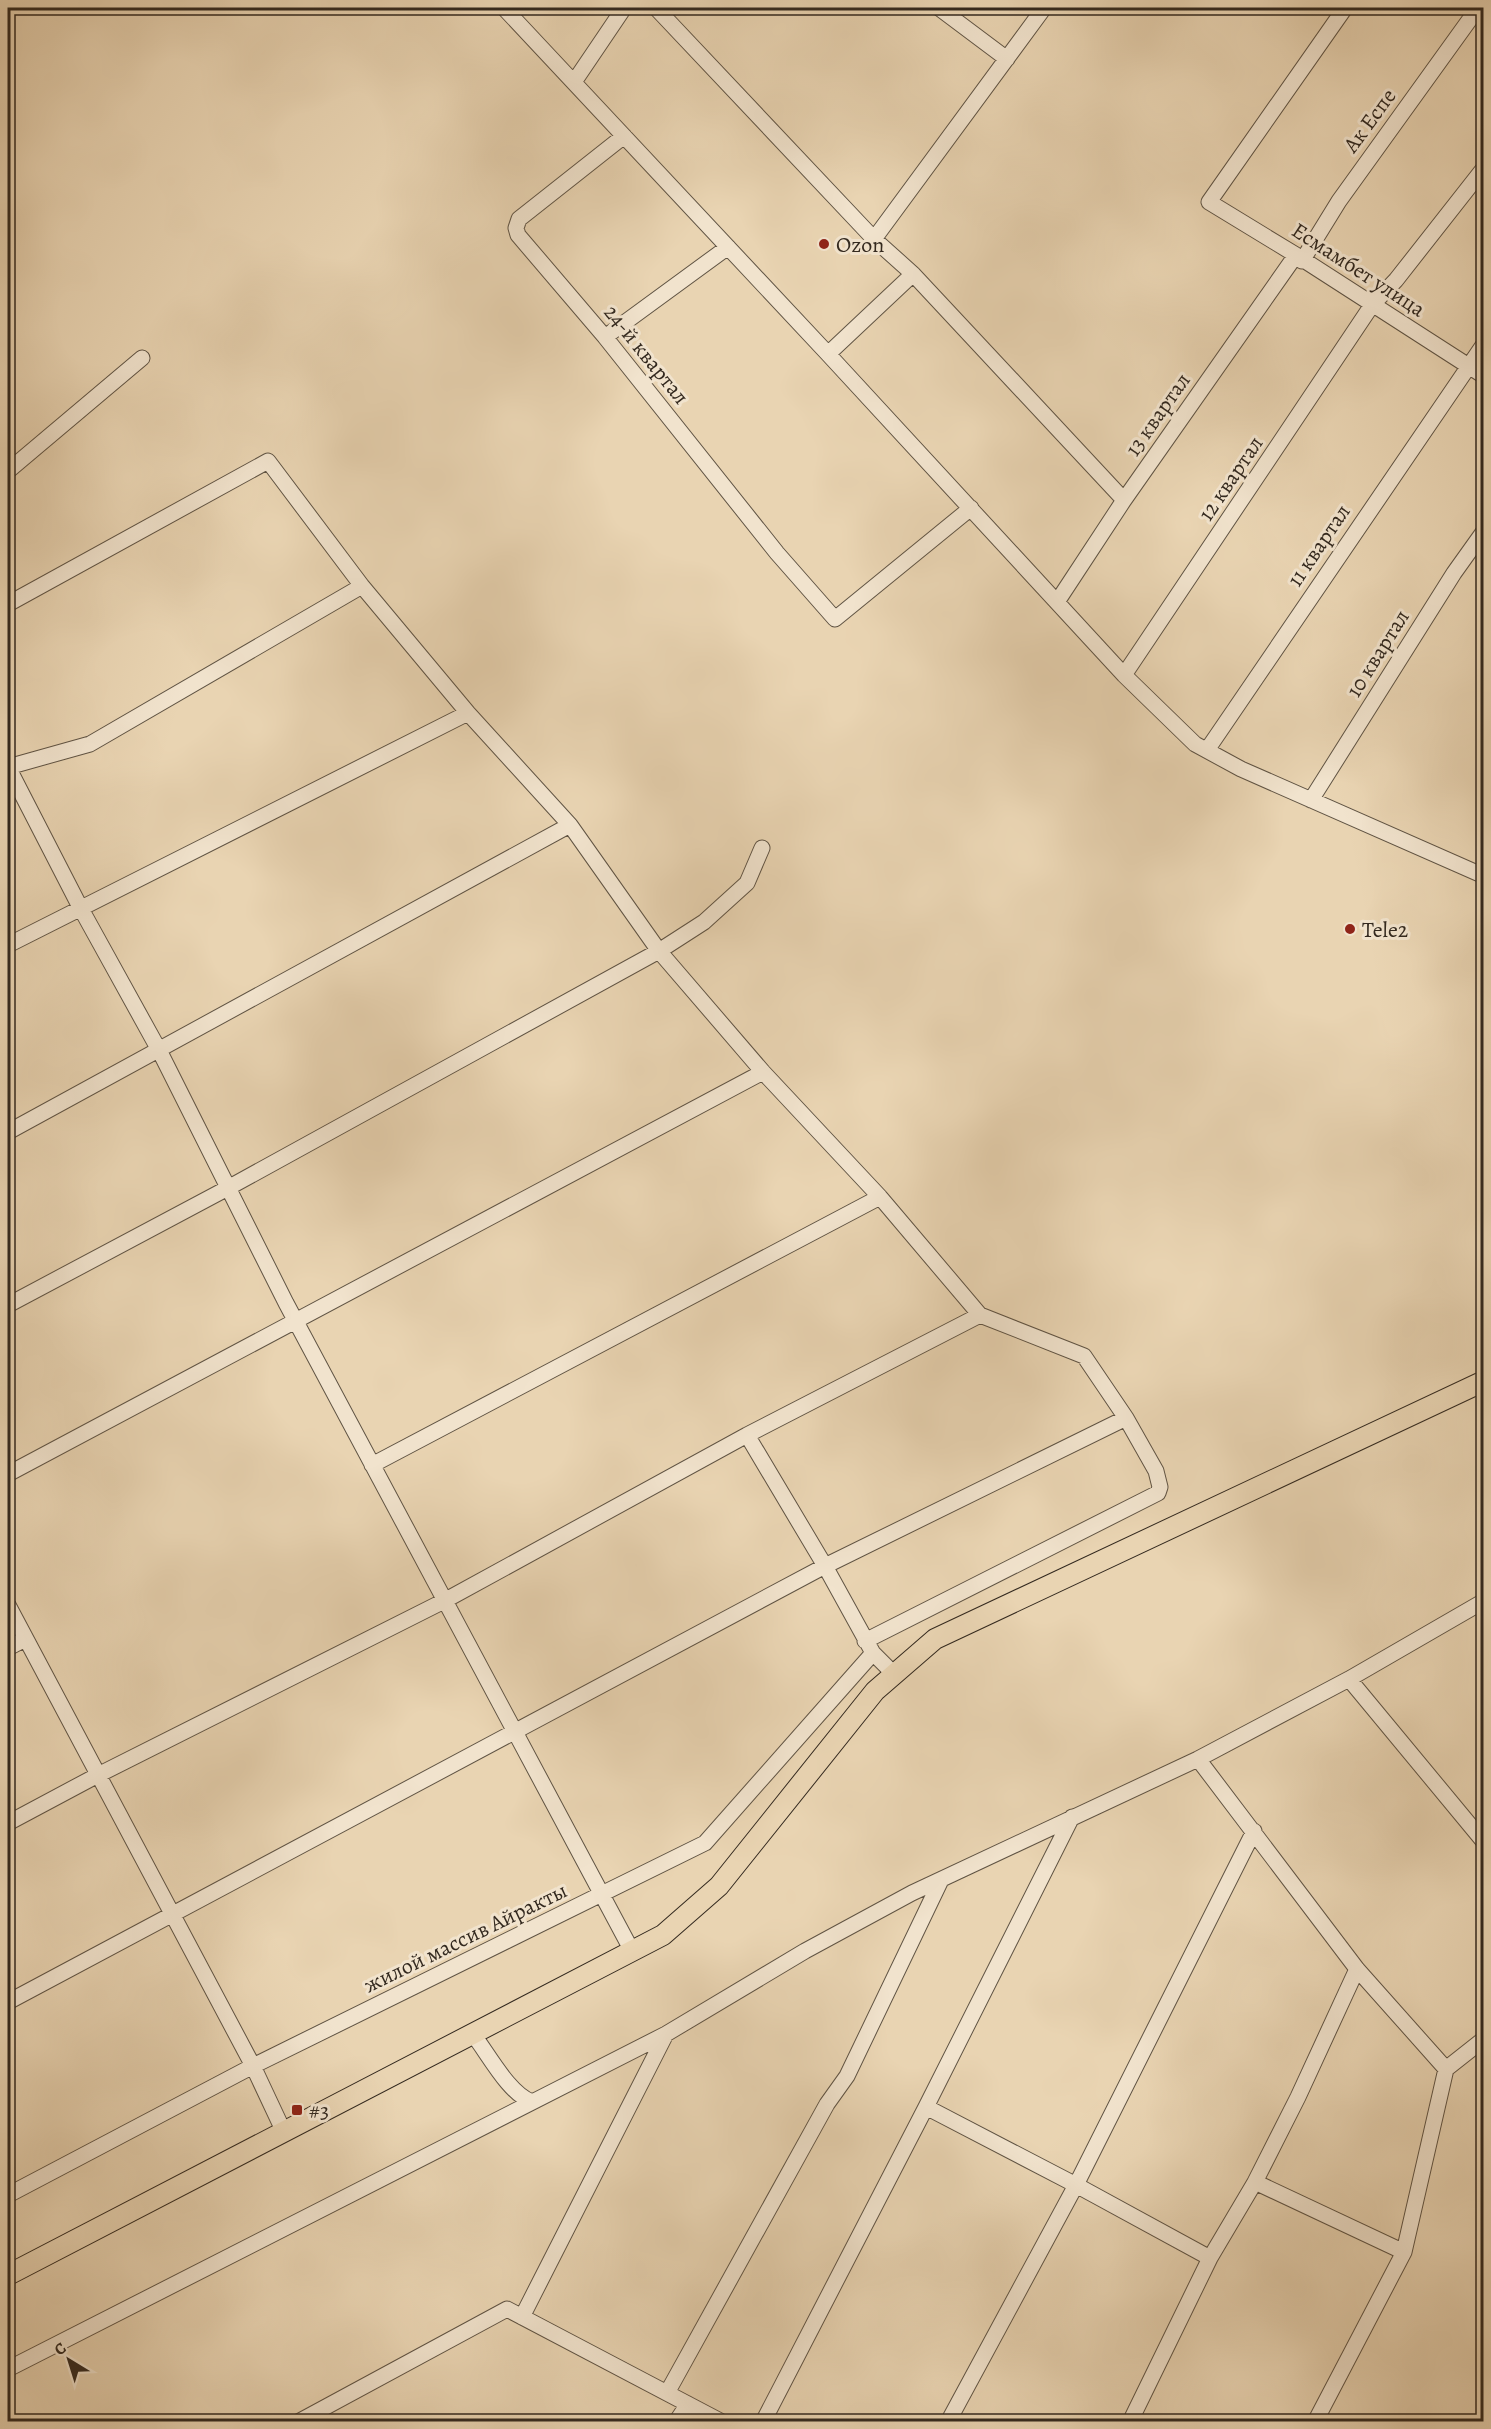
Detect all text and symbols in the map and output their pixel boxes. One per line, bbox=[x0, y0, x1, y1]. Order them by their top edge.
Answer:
street label: Ак Еспе bbox=[1336, 82, 1403, 160]
street label: Есмамбет улица bbox=[1286, 215, 1432, 325]
place label: Ozon bbox=[836, 230, 884, 260]
marker: Ozon bbox=[817, 237, 831, 251]
street label: 24-й квартал bbox=[597, 298, 696, 411]
street label: 13 квартал bbox=[1118, 367, 1198, 462]
street label: 12 квартал bbox=[1191, 430, 1270, 527]
street label: 11 квартал bbox=[1280, 498, 1358, 593]
street label: 10 квартал bbox=[1339, 604, 1417, 703]
place label: Tele2 bbox=[1362, 915, 1408, 945]
marker: Tele2 bbox=[1343, 922, 1357, 936]
street label: жилой массив Айракты bbox=[359, 1876, 572, 2000]
place label: #3 bbox=[309, 2096, 329, 2126]
marker: #3 bbox=[290, 2103, 304, 2117]
north arrow bbox=[39, 2330, 99, 2390]
text: С bbox=[50, 2337, 71, 2361]

